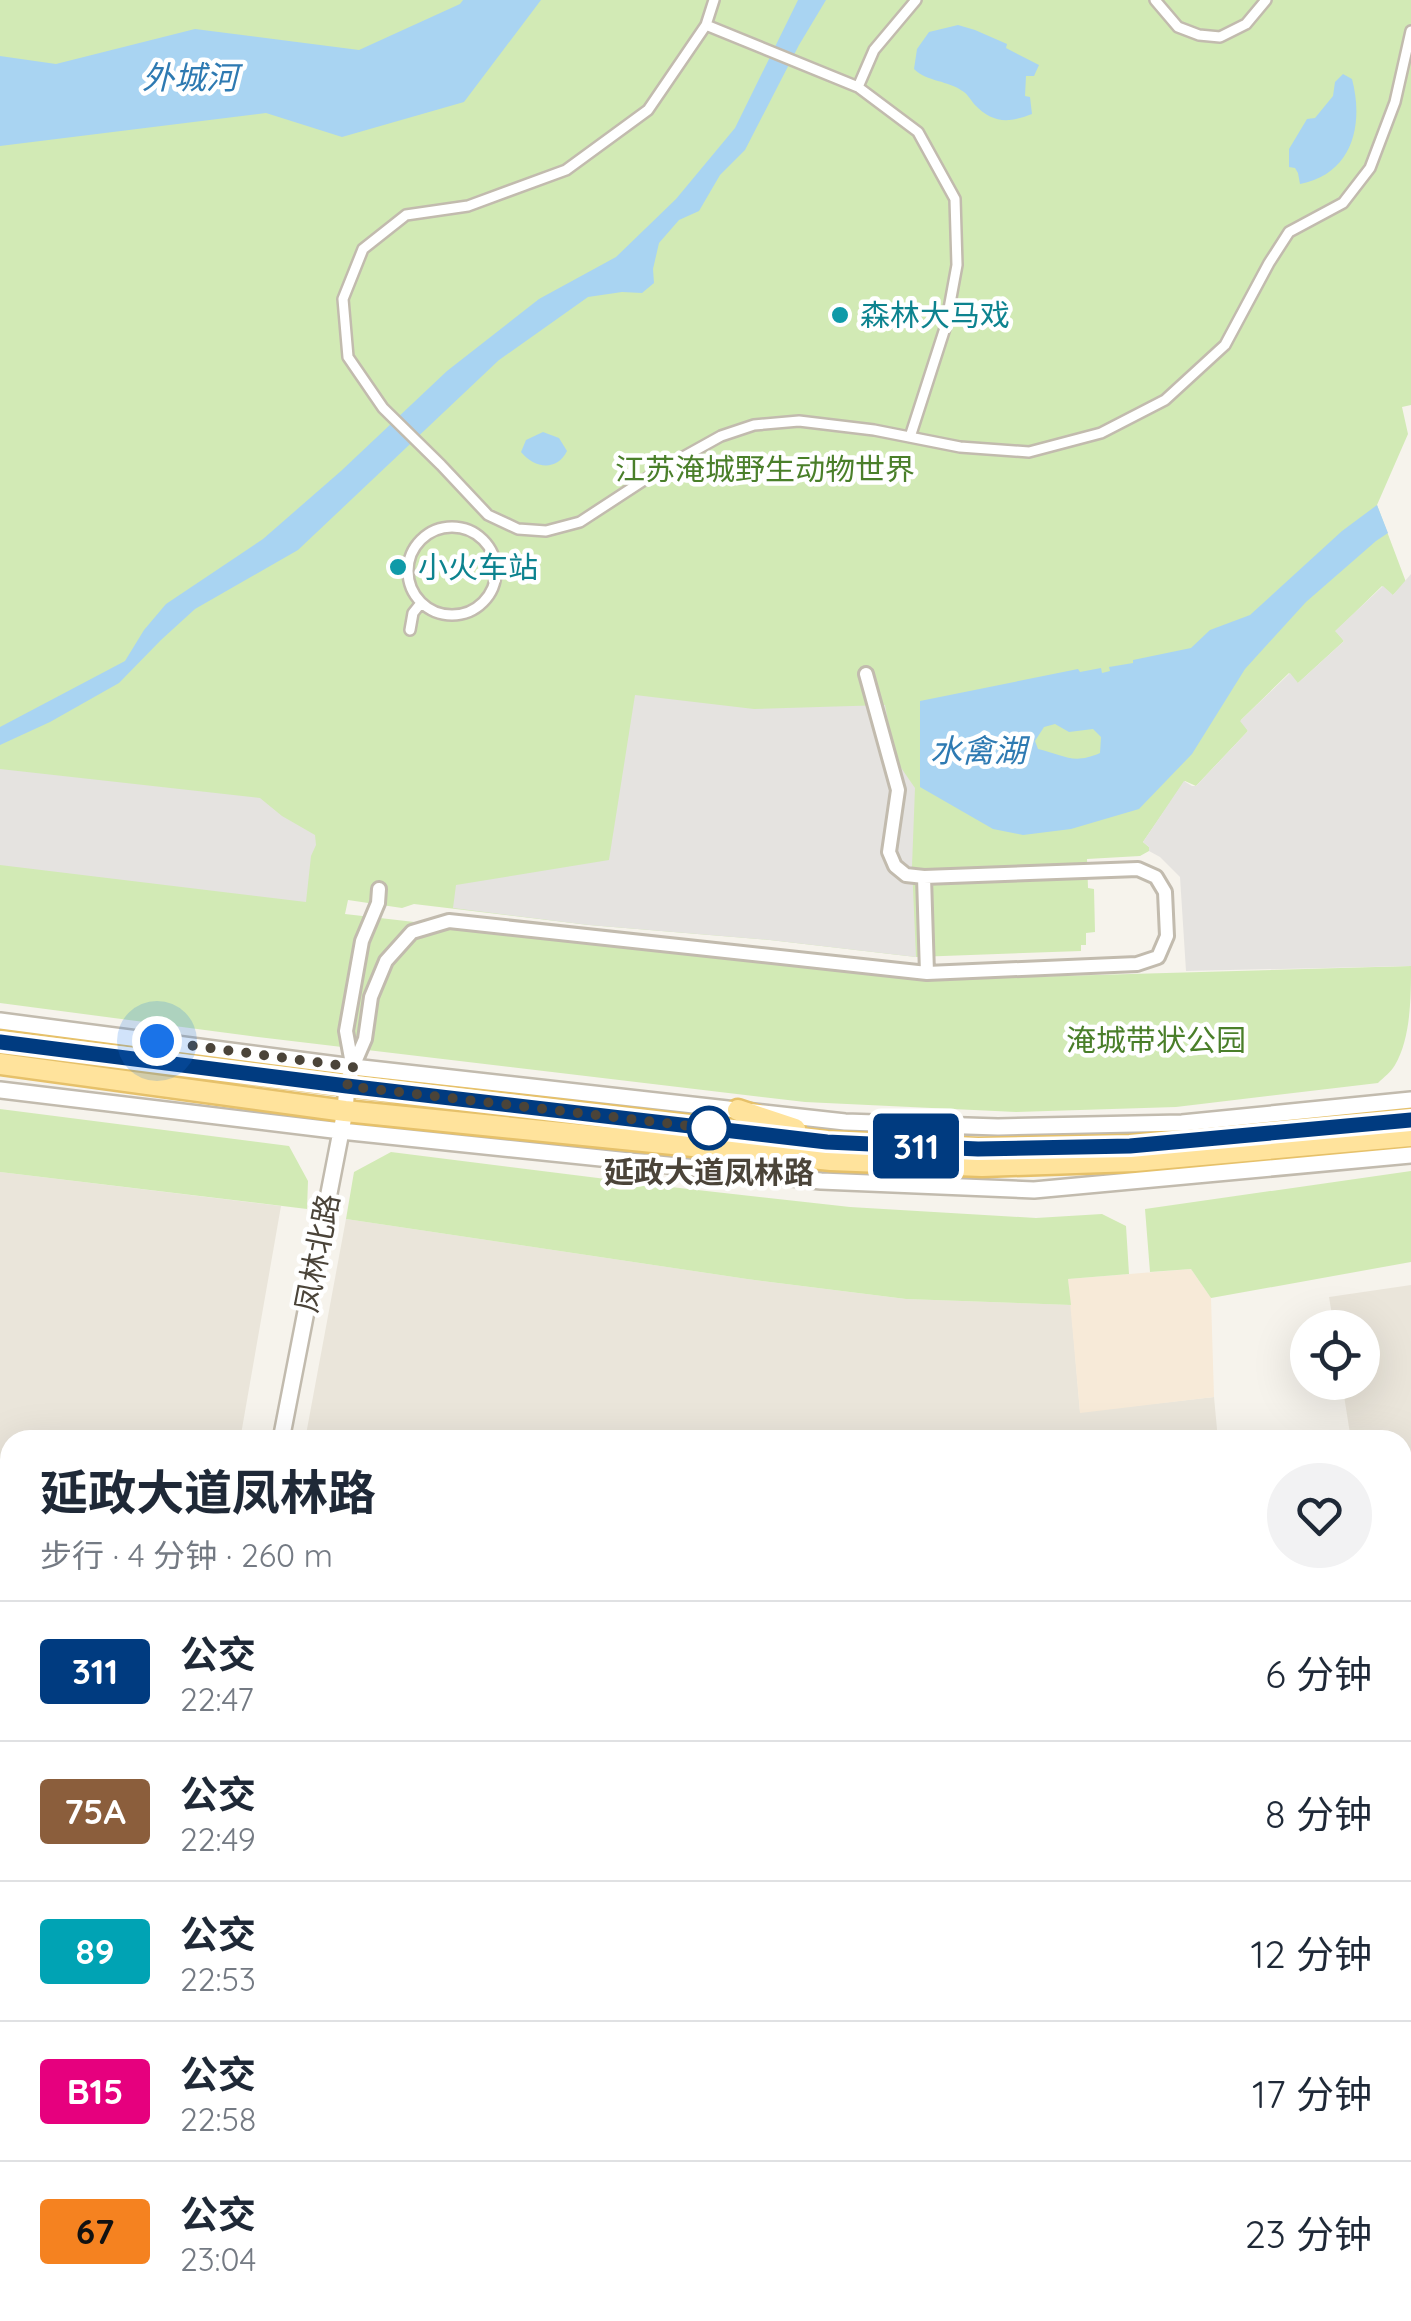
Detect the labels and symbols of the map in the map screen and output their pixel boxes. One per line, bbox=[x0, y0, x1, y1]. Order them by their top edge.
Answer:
water label: 外城河 bbox=[142, 57, 244, 97]
place label: 森林大马戏 bbox=[860, 296, 1010, 334]
marker: 森林大马戏 bbox=[829, 304, 851, 326]
park label: 江苏淹城野生动物世界 bbox=[615, 450, 915, 488]
place label: 小火车站 bbox=[418, 548, 538, 586]
marker: 小火车站 bbox=[387, 556, 409, 578]
water label: 水禽湖 bbox=[930, 730, 1031, 770]
your location bbox=[132, 1016, 182, 1066]
park label: 淹城带状公园 bbox=[1066, 1021, 1246, 1059]
marker: 延政大道凤林路 bbox=[688, 1107, 730, 1149]
line badge: 311 bbox=[858, 1114, 974, 1178]
place label: 延政大道凤林路 bbox=[604, 1153, 814, 1191]
street label: 凤林北路 bbox=[287, 1190, 347, 1316]

